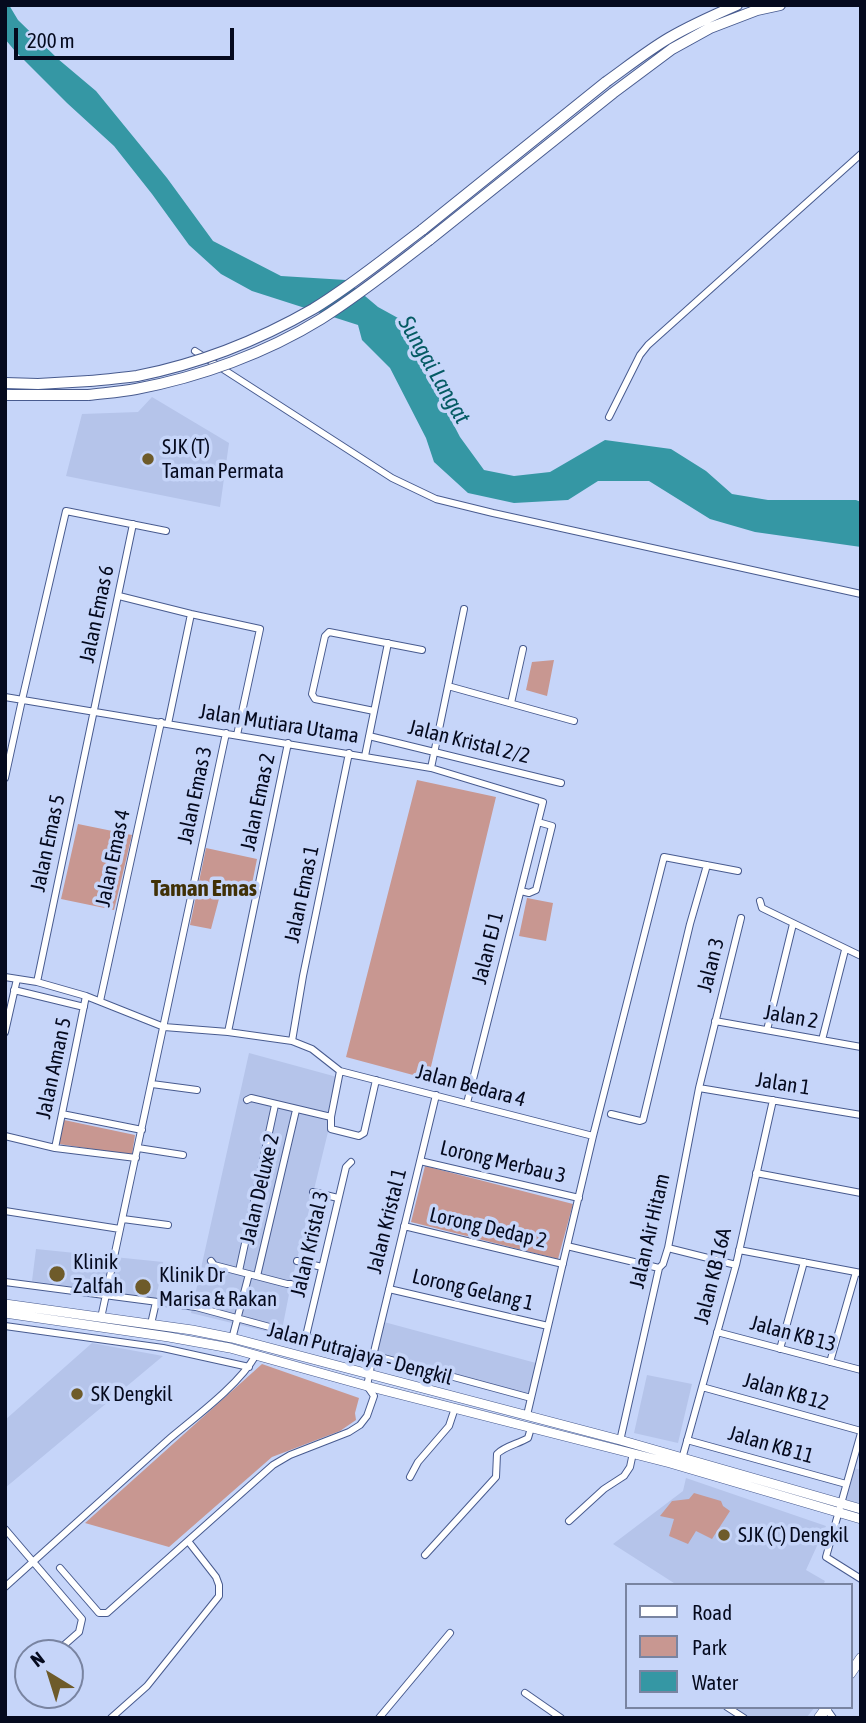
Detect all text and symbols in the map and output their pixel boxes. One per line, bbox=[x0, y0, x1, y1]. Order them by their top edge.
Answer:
scale bar bbox=[18, 14, 238, 58]
text: 200 m bbox=[27, 28, 75, 52]
water label: Sungai Langat bbox=[392, 311, 476, 429]
place label: SJK (T) Taman Permata bbox=[162, 434, 284, 484]
marker: SJK (T) Taman Permata bbox=[140, 451, 156, 467]
street label: Jalan Emas 6 bbox=[74, 563, 120, 665]
street label: Jalan Mutiara Utama bbox=[197, 699, 361, 749]
street label: Jalan Kristal 2/2 bbox=[405, 715, 533, 769]
street label: Jalan Emas 3 bbox=[172, 744, 218, 846]
street label: Jalan Emas 2 bbox=[235, 751, 281, 853]
street label: Jalan Emas 5 bbox=[25, 792, 71, 894]
street label: Jalan Emas 4 bbox=[90, 807, 136, 909]
street label: Jalan Emas 1 bbox=[279, 843, 325, 945]
district label: Taman Emas bbox=[151, 875, 257, 903]
street label: Jalan EJ 1 bbox=[467, 909, 509, 987]
street label: Jalan 3 bbox=[692, 935, 730, 995]
street label: Jalan 2 bbox=[762, 1000, 820, 1034]
street label: Jalan Aman 5 bbox=[31, 1015, 77, 1121]
street label: Jalan Bedara 4 bbox=[414, 1059, 528, 1113]
street label: Jalan 1 bbox=[754, 1067, 812, 1101]
street label: Jalan Deluxe 2 bbox=[235, 1131, 285, 1247]
street label: Lorong Merbau 3 bbox=[438, 1135, 568, 1189]
street label: Jalan Kristal 1 bbox=[362, 1166, 412, 1276]
street label: Jalan Air Hitam bbox=[625, 1171, 675, 1291]
street label: Jalan Kristal 3 bbox=[286, 1189, 334, 1299]
street label: Lorong Dedap 2 bbox=[427, 1202, 549, 1254]
street label: Jalan KB 16A bbox=[689, 1225, 737, 1327]
place label: Klinik Zalfah bbox=[73, 1249, 124, 1299]
place label: Klinik Dr Marisa & Rakan bbox=[159, 1262, 277, 1312]
marker: Klinik Zalfah bbox=[47, 1264, 67, 1284]
street label: Lorong Gelang 1 bbox=[410, 1264, 536, 1316]
marker: Klinik Dr Marisa & Rakan bbox=[133, 1277, 153, 1297]
street label: Jalan KB 13 bbox=[747, 1310, 839, 1358]
street label: Jalan Putrajaya - Dengkil bbox=[265, 1317, 455, 1391]
street label: Jalan KB 12 bbox=[740, 1368, 832, 1416]
place label: SK Dengkil bbox=[91, 1381, 173, 1407]
marker: SK Dengkil bbox=[69, 1386, 85, 1402]
street label: Jalan KB 11 bbox=[725, 1421, 817, 1469]
place label: SJK (C) Dengkil bbox=[738, 1522, 849, 1548]
marker: SJK (C) Dengkil bbox=[716, 1527, 732, 1543]
legend bbox=[624, 1583, 852, 1709]
text: Road bbox=[692, 1600, 732, 1624]
text: Park bbox=[692, 1635, 727, 1659]
north arrow bbox=[14, 1639, 84, 1709]
text: N bbox=[26, 1647, 48, 1671]
text: Water bbox=[692, 1670, 738, 1694]

